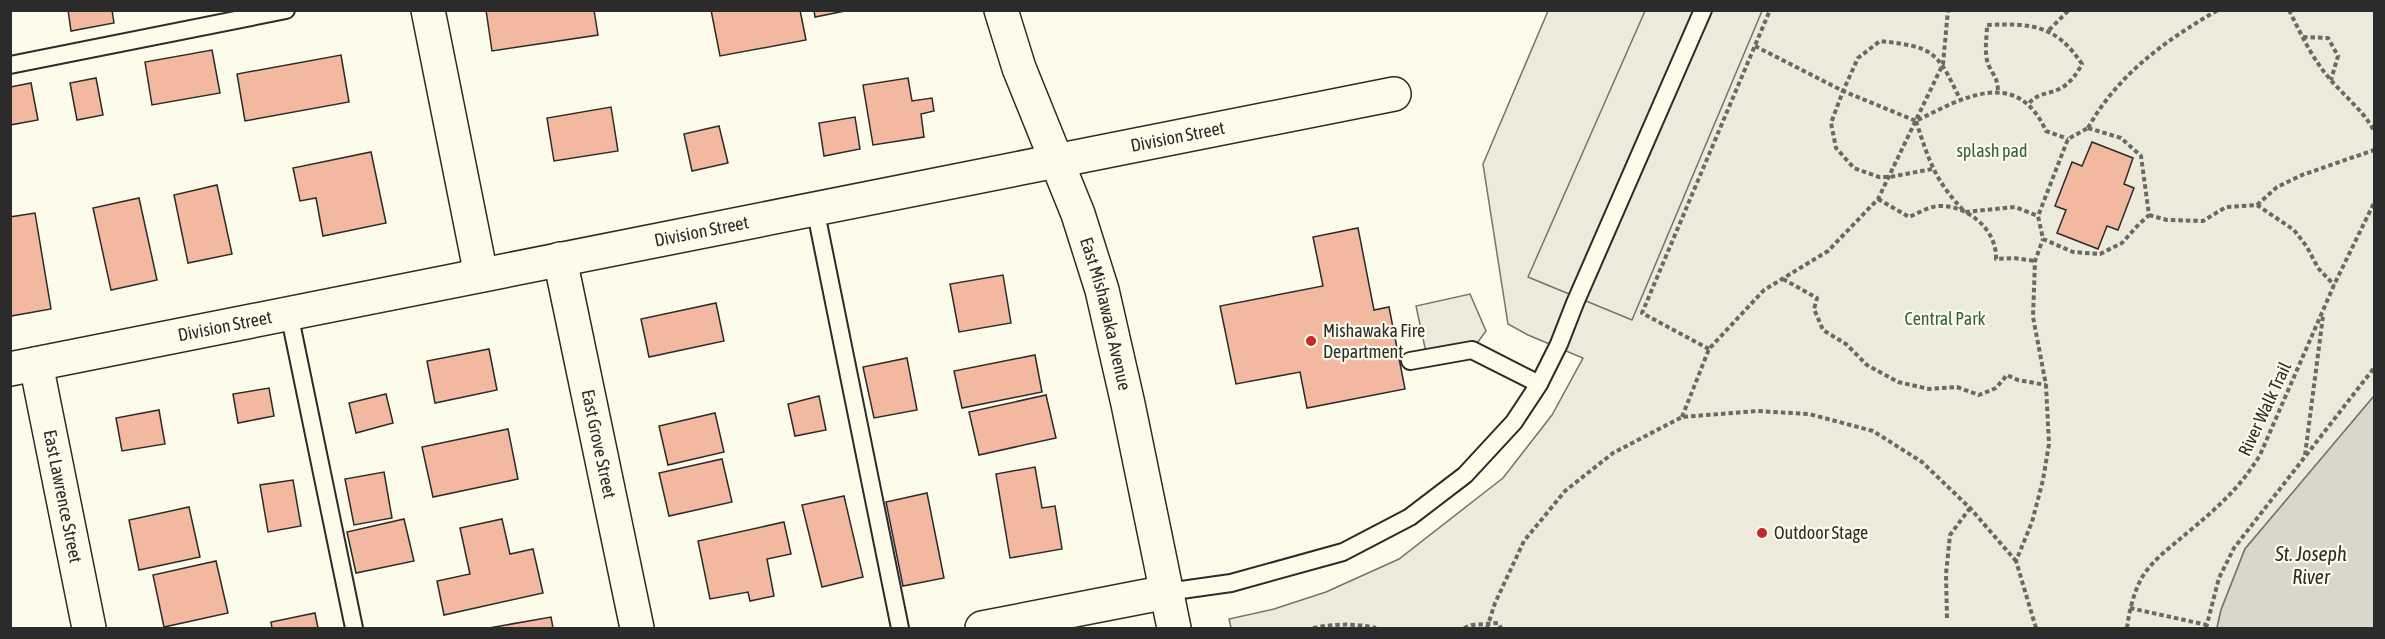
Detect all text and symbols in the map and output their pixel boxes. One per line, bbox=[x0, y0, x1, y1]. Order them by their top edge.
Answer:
street label: Division Street bbox=[1129, 117, 1226, 156]
park label: splash pad bbox=[1956, 140, 2028, 161]
street label: Division Street bbox=[652, 211, 750, 251]
street label: East Mishawaka Avenue bbox=[1076, 235, 1136, 392]
street label: Division Street bbox=[176, 306, 274, 345]
park label: Central Park bbox=[1905, 308, 1985, 329]
place label: Mishawaka Fire Department bbox=[1323, 320, 1425, 362]
marker: Mishawaka Fire Department bbox=[1304, 334, 1318, 348]
street label: River Walk Trail bbox=[2234, 358, 2296, 459]
street label: East Grove Street bbox=[578, 388, 621, 500]
street label: East Lawrence Street bbox=[39, 428, 87, 565]
place label: Outdoor Stage bbox=[1774, 522, 1868, 543]
marker: Outdoor Stage bbox=[1755, 526, 1769, 540]
water label: St. Joseph River bbox=[2274, 542, 2347, 588]

